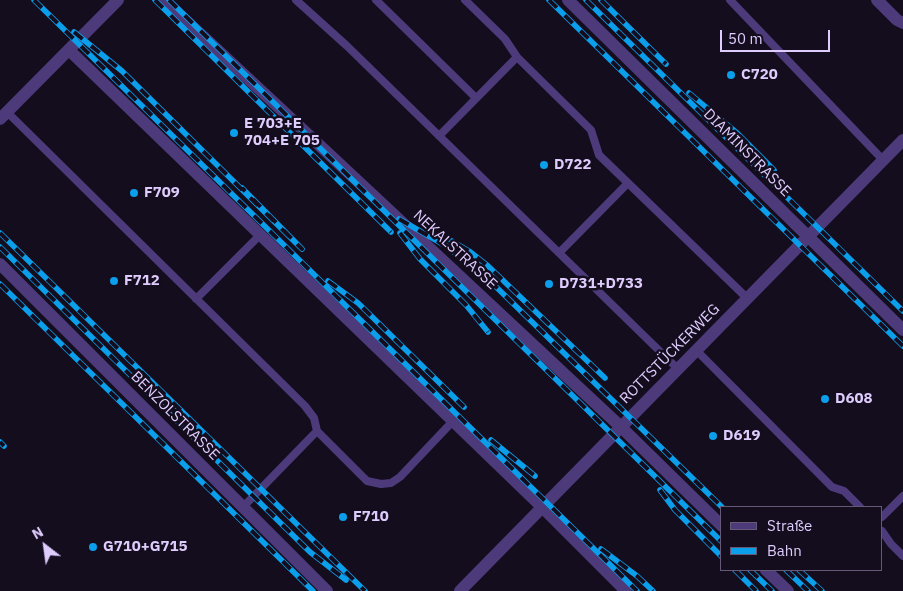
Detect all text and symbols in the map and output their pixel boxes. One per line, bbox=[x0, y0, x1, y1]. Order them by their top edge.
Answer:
scale bar bbox=[723, 20, 833, 52]
text: 50 m bbox=[728, 29, 763, 48]
place label: C720 bbox=[741, 66, 778, 84]
marker: C720 bbox=[725, 69, 737, 81]
street label: DIAMINSTRASSE bbox=[699, 105, 795, 201]
place label: E 703+E 704+E 705 bbox=[244, 115, 320, 150]
marker: E 703+E 704+E 705 bbox=[228, 127, 240, 139]
place label: D722 bbox=[554, 156, 591, 174]
marker: D722 bbox=[538, 159, 550, 171]
place label: F709 bbox=[144, 184, 180, 202]
marker: F709 bbox=[128, 187, 140, 199]
street label: NEKALSTRASSE bbox=[409, 206, 501, 294]
place label: F712 bbox=[124, 272, 160, 290]
marker: F712 bbox=[108, 275, 120, 287]
place label: D731+D733 bbox=[559, 275, 643, 293]
marker: D731+D733 bbox=[543, 278, 555, 290]
street label: ROTTSTÜCKERWEG bbox=[616, 300, 724, 408]
street label: BENZOLSTRASSE bbox=[127, 368, 223, 464]
place label: D608 bbox=[835, 390, 872, 408]
marker: D608 bbox=[819, 393, 831, 405]
place label: D619 bbox=[723, 427, 760, 445]
marker: D619 bbox=[707, 430, 719, 442]
legend bbox=[720, 506, 883, 571]
place label: F710 bbox=[353, 508, 389, 526]
marker: F710 bbox=[337, 511, 349, 523]
text: Straße bbox=[767, 516, 812, 535]
north arrow bbox=[20, 521, 70, 571]
text: N bbox=[29, 523, 46, 543]
place label: G710+G715 bbox=[103, 538, 188, 556]
marker: G710+G715 bbox=[87, 541, 99, 553]
text: Bahn bbox=[767, 541, 802, 560]

